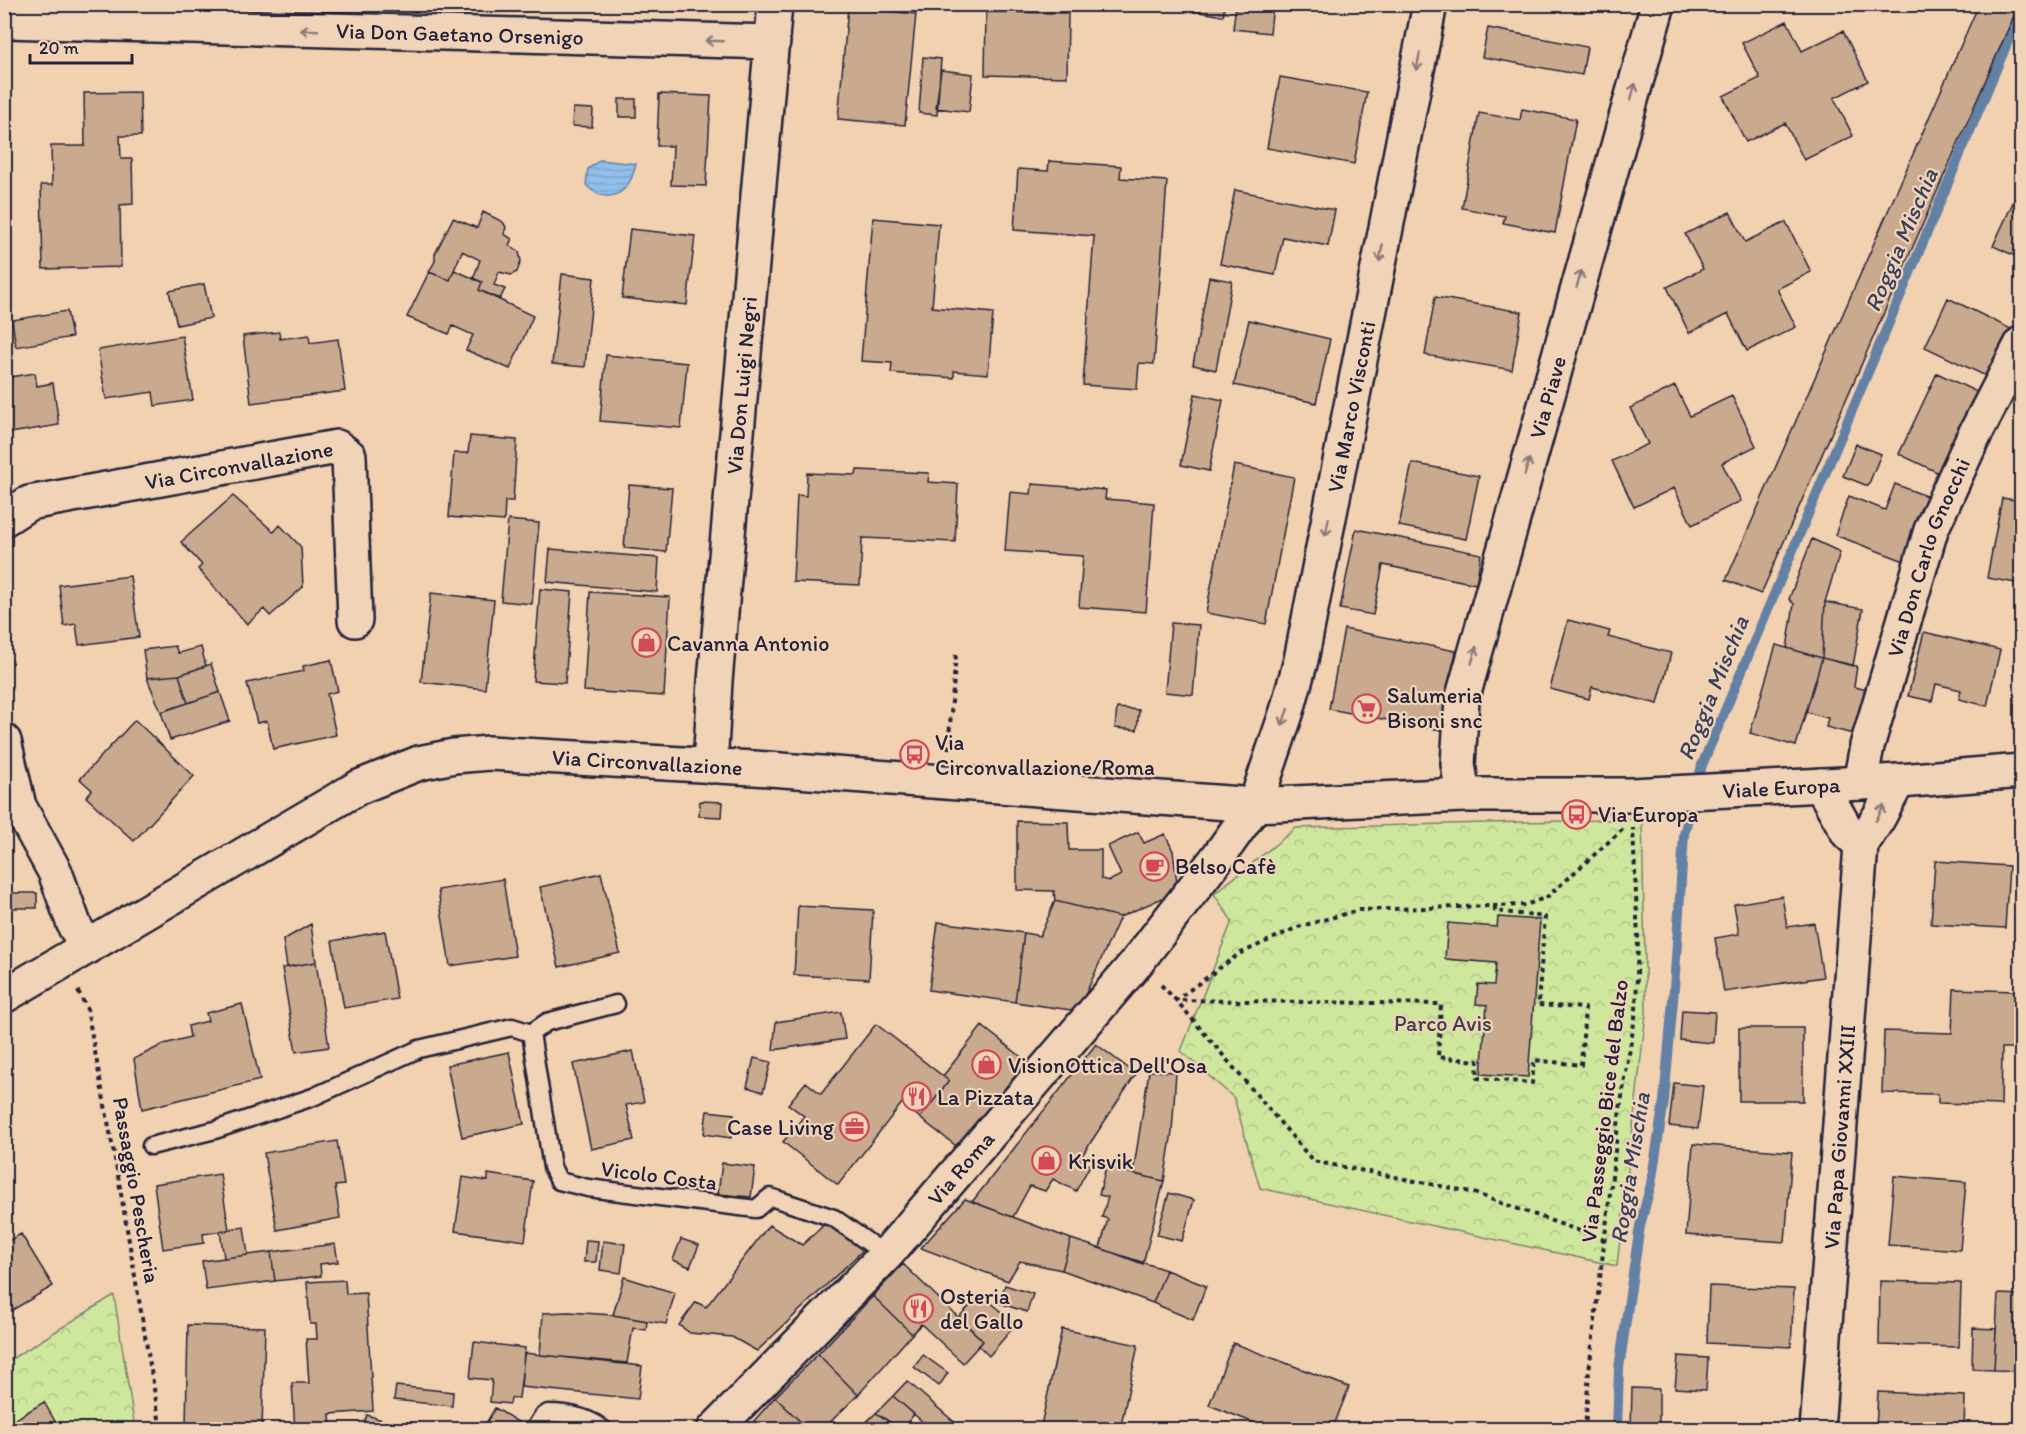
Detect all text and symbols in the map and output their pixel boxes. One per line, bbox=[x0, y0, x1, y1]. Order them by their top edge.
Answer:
street label: Via Don Gaetano Orsenigo bbox=[336, 17, 584, 51]
one-way arrow bbox=[300, 24, 320, 35]
scale bar bbox=[30, 27, 132, 65]
one-way arrow bbox=[705, 35, 725, 46]
text: 20 m bbox=[39, 37, 79, 59]
one-way arrow bbox=[1412, 52, 1423, 71]
one-way arrow bbox=[1628, 83, 1639, 102]
water label: Roggia Mischia bbox=[1857, 163, 1944, 316]
one-way arrow bbox=[1375, 243, 1386, 263]
one-way arrow bbox=[1574, 270, 1586, 289]
street label: Via Don Luigi Negri bbox=[720, 295, 763, 475]
street label: Via Marco Visconti bbox=[1321, 319, 1381, 495]
street label: Via Piave bbox=[1523, 353, 1572, 442]
street label: Via Circonvallazione bbox=[143, 435, 335, 496]
street label: Via Don Carlo Gnocchi bbox=[1881, 454, 1976, 660]
one-way arrow bbox=[1521, 458, 1533, 477]
one-way arrow bbox=[1321, 517, 1332, 536]
water label: Roggia Mischia bbox=[1670, 611, 1755, 764]
shop icon: Cavanna Antonio bbox=[630, 627, 662, 659]
place label: Cavanna Antonio bbox=[667, 630, 829, 657]
one-way arrow bbox=[1469, 646, 1480, 665]
place label: Salumeria Bisoni snc bbox=[1387, 682, 1483, 734]
supermarket icon: Salumeria Bisoni snc bbox=[1350, 692, 1382, 724]
one-way arrow bbox=[1278, 707, 1289, 726]
place label: Via Circonvallazione/Roma bbox=[935, 729, 1155, 781]
bus stop icon: Via Circonvallazione/Roma bbox=[898, 739, 930, 771]
street label: Via Circonvallazione bbox=[551, 744, 743, 781]
street label: Viale Europa bbox=[1722, 771, 1842, 804]
bus stop icon: Via Europa bbox=[1561, 798, 1593, 830]
place label: Via Europa bbox=[1598, 801, 1699, 828]
one-way arrow bbox=[1875, 805, 1887, 823]
cafe icon: Belso Cafè bbox=[1138, 850, 1170, 882]
place label: Belso Cafè bbox=[1175, 853, 1276, 880]
street label: Via Passeggio Bice del Balzo bbox=[1575, 978, 1634, 1244]
park label: Parco Avis bbox=[1394, 1010, 1492, 1037]
street label: Via Papa Giovanni XXIII bbox=[1818, 1024, 1861, 1250]
shop icon: VisionOttica Dell'Osa bbox=[971, 1049, 1003, 1081]
place label: VisionOttica Dell'Osa bbox=[1008, 1052, 1208, 1079]
restaurant icon: La Pizzata bbox=[900, 1081, 932, 1113]
place label: La Pizzata bbox=[937, 1084, 1035, 1111]
water label: Roggia Mischia bbox=[1603, 1090, 1656, 1246]
street label: Passaggio Pescheria bbox=[107, 1095, 166, 1285]
office icon: Case Living bbox=[839, 1111, 871, 1143]
place label: Case Living bbox=[727, 1114, 835, 1141]
street label: Via Roma bbox=[922, 1125, 1001, 1211]
shop icon: Krisvik bbox=[1031, 1145, 1063, 1177]
place label: Krisvik bbox=[1068, 1148, 1134, 1175]
street label: Vicolo Costa bbox=[599, 1155, 719, 1196]
place label: Osteria del Gallo bbox=[940, 1283, 1023, 1335]
restaurant icon: Osteria del Gallo bbox=[903, 1293, 935, 1325]

